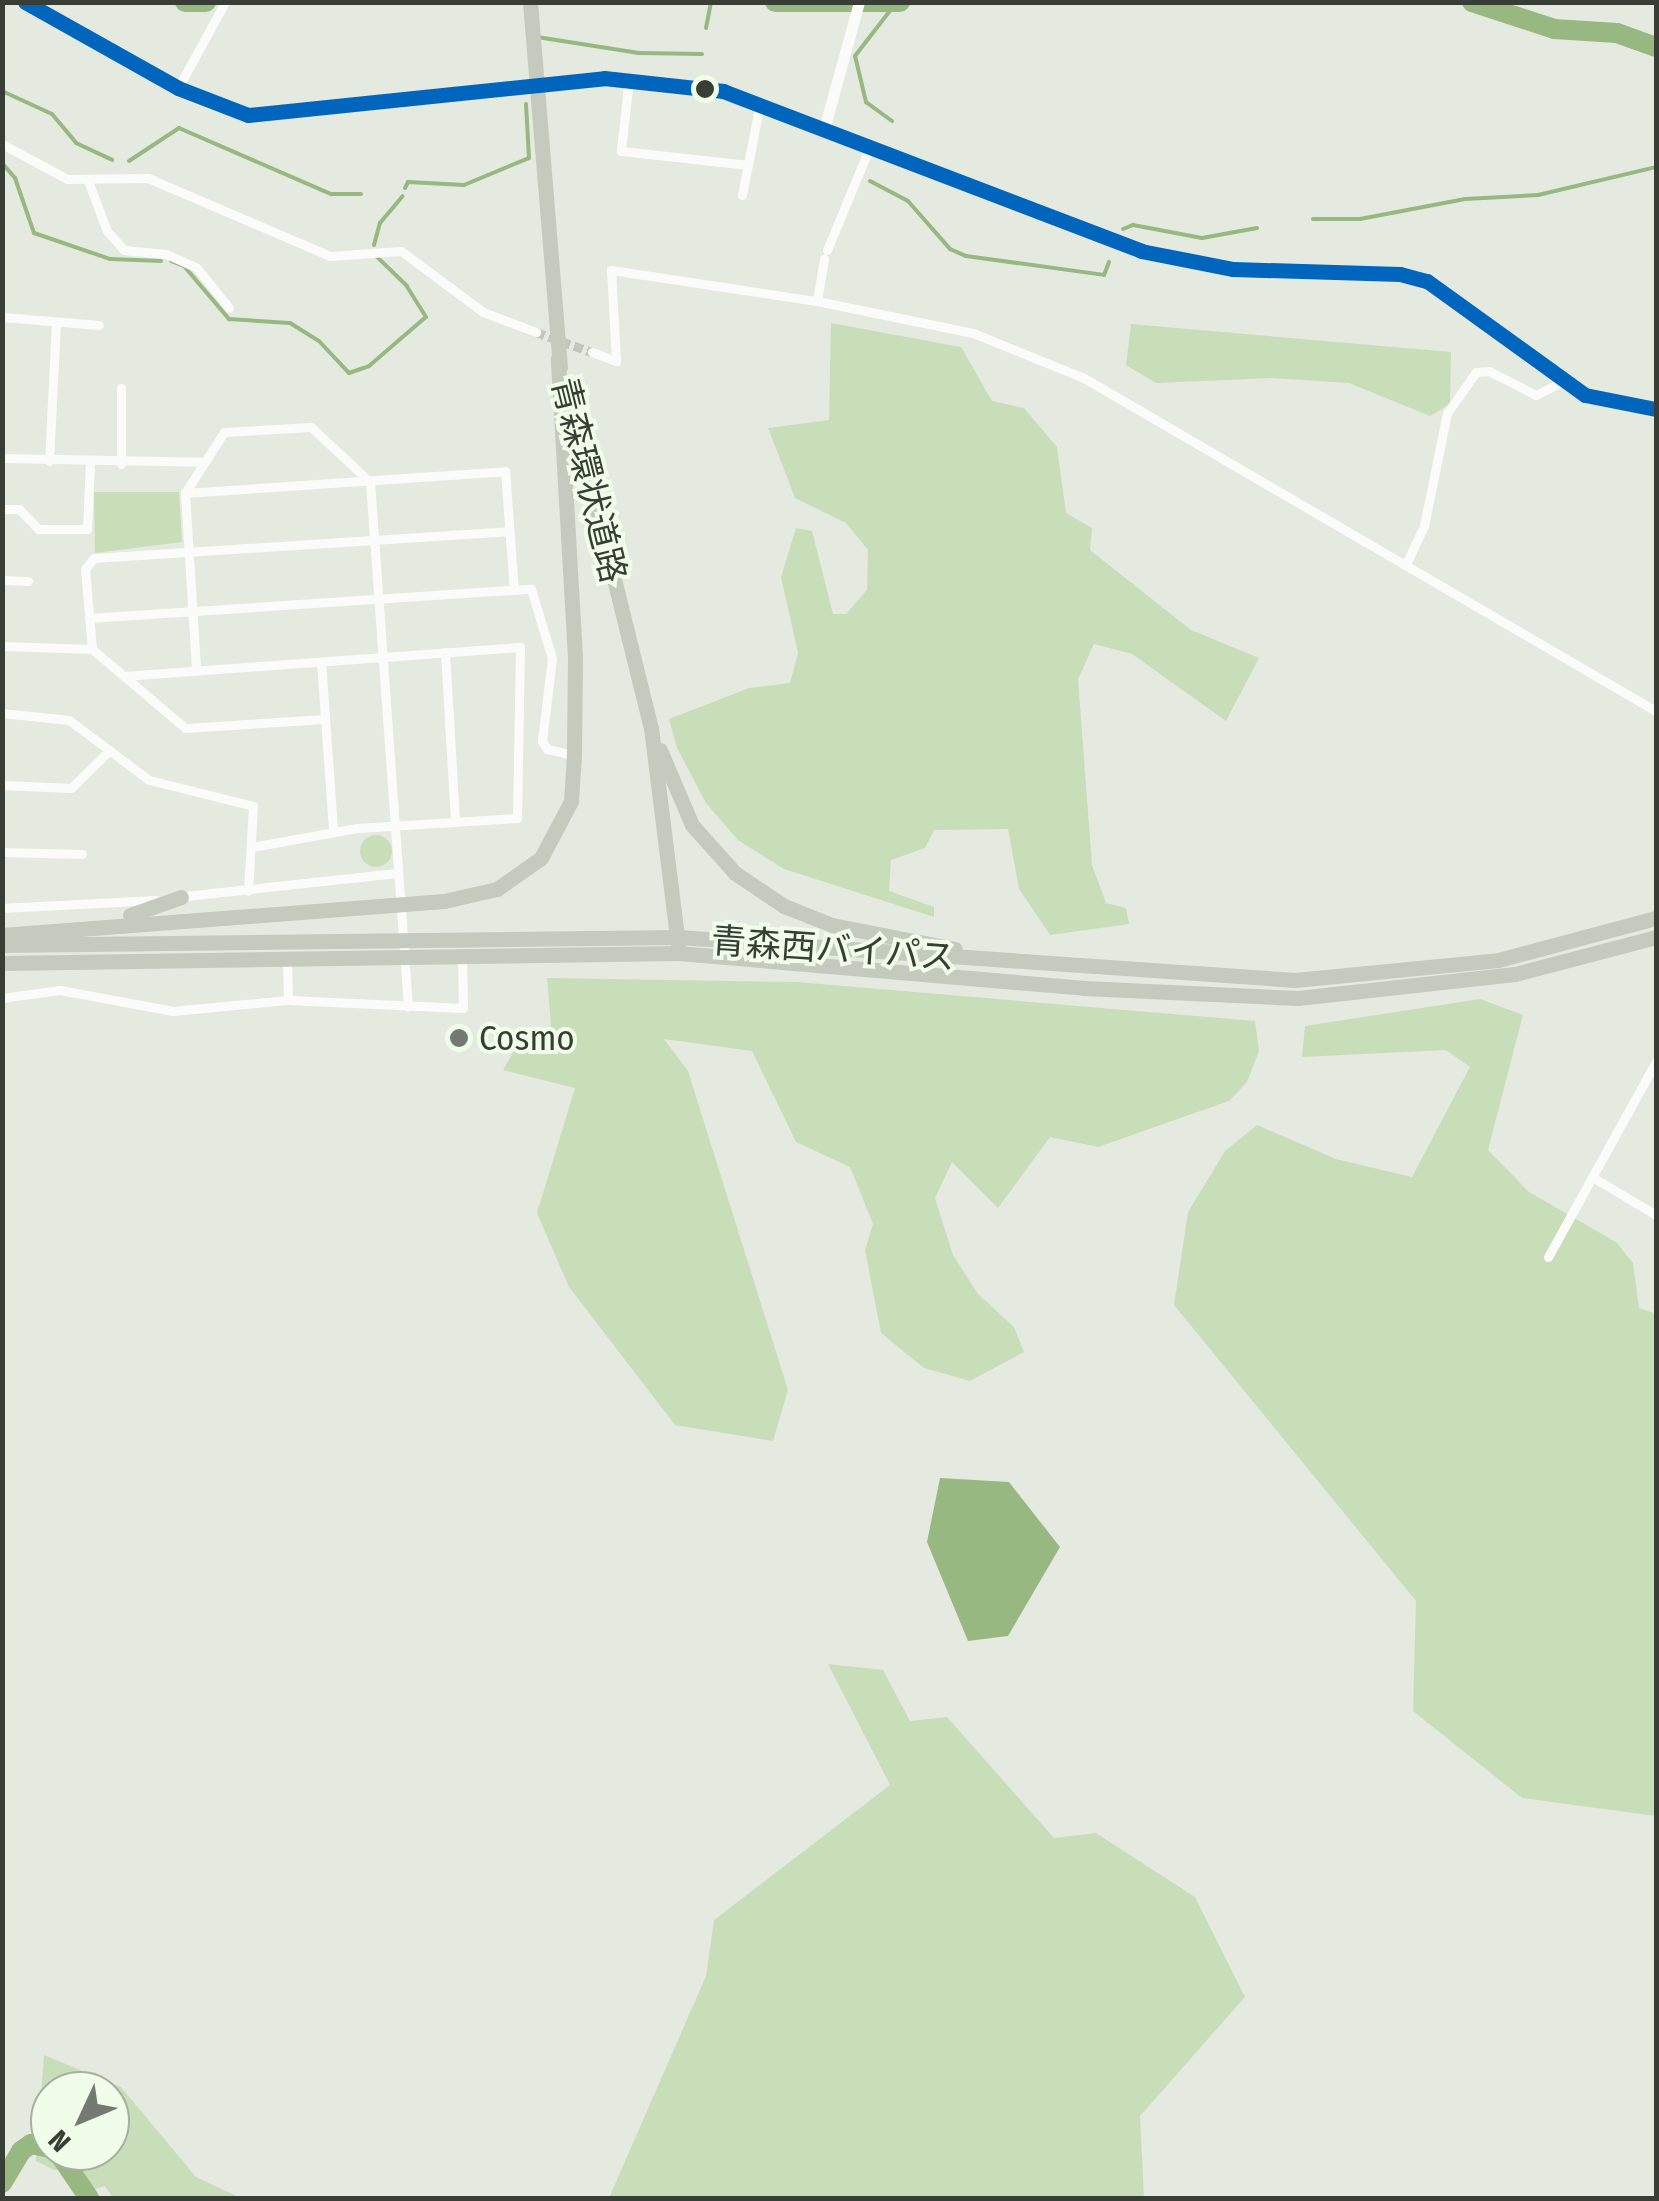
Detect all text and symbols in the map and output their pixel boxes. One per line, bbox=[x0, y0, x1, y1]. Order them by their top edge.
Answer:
unlabelled marker bbox=[695, 79, 715, 99]
street label: 青森環状道路 bbox=[543, 373, 635, 587]
street label: 青森西バイパス bbox=[709, 920, 957, 978]
place label: Cosmo bbox=[479, 1017, 575, 1059]
marker: Cosmo bbox=[448, 1027, 470, 1049]
north arrow bbox=[30, 2071, 130, 2171]
text: N bbox=[42, 2123, 77, 2158]

